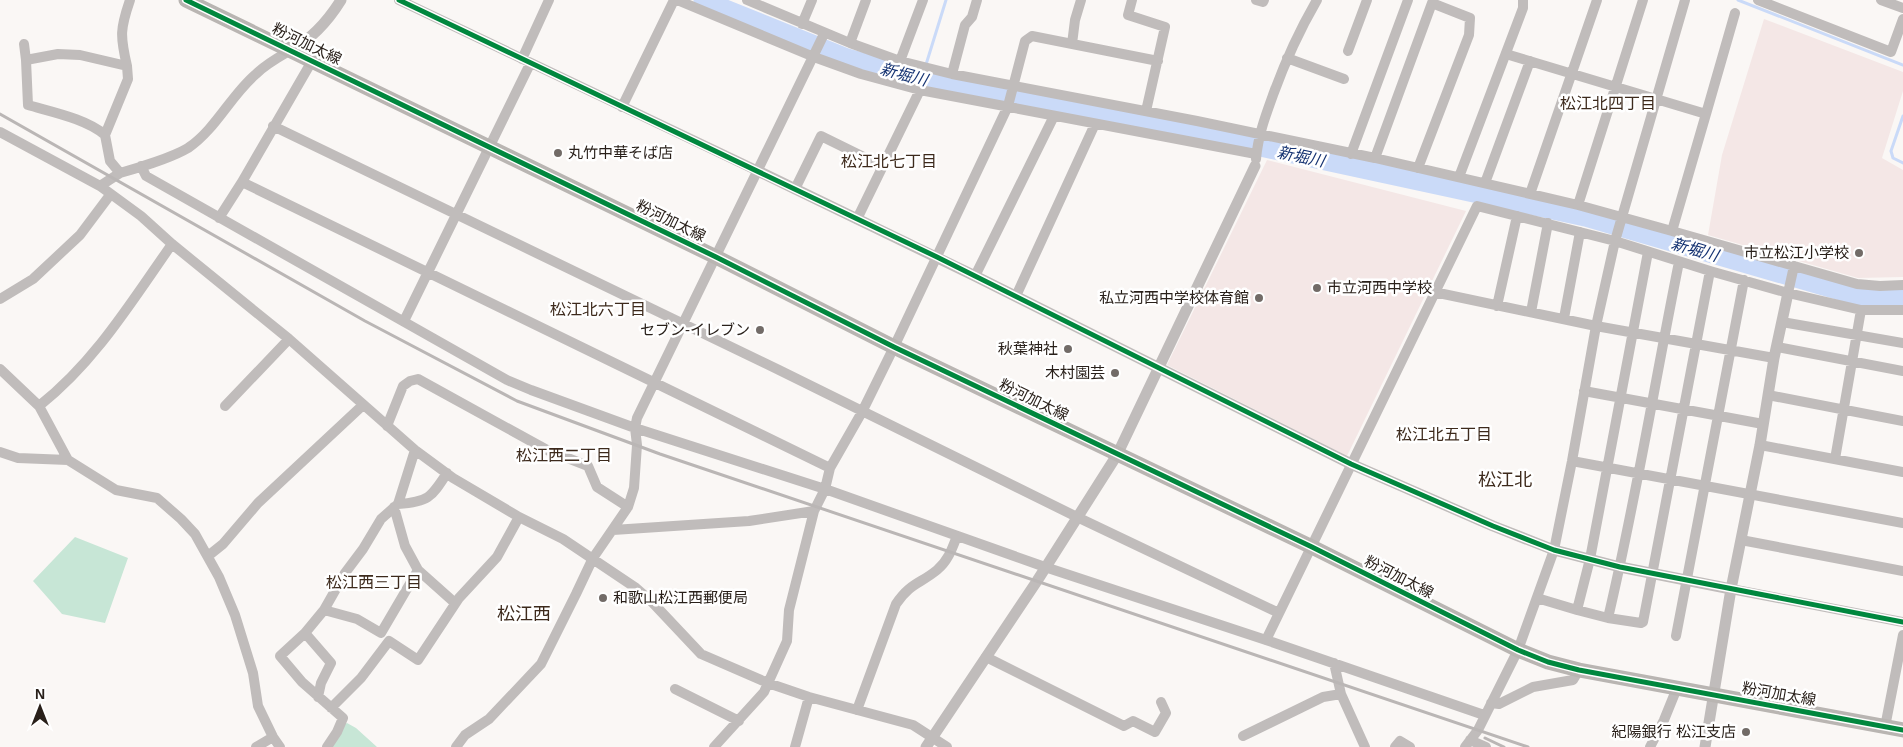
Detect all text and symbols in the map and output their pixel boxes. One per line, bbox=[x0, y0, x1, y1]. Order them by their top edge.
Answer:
street label: 粉河加太線 bbox=[270, 19, 345, 68]
water label: 新堀川 bbox=[878, 60, 931, 89]
district label: 松江北四丁目 bbox=[1560, 95, 1656, 112]
water label: 新堀川 bbox=[1276, 143, 1328, 170]
place label: 丸竹中華そば店 bbox=[568, 144, 673, 161]
marker: 丸竹中華そば店 bbox=[552, 147, 564, 159]
district label: 松江北七丁目 bbox=[841, 153, 937, 170]
street label: 粉河加太線 bbox=[634, 196, 709, 245]
water label: 新堀川 bbox=[1669, 235, 1722, 265]
place label: 市立松江小学校 bbox=[1744, 244, 1849, 261]
marker: 市立松江小学校 bbox=[1853, 247, 1865, 259]
place label: 市立河西中学校 bbox=[1327, 279, 1432, 296]
marker: 市立河西中学校 bbox=[1311, 282, 1323, 294]
place label: 私立河西中学校体育館 bbox=[1099, 289, 1249, 306]
marker: 私立河西中学校体育館 bbox=[1253, 292, 1265, 304]
district label: 松江北六丁目 bbox=[550, 301, 646, 318]
place label: セブン-イレブン bbox=[640, 321, 750, 338]
marker: セブン-イレブン bbox=[754, 324, 766, 336]
place label: 秋葉神社 bbox=[998, 340, 1058, 357]
marker: 秋葉神社 bbox=[1062, 343, 1074, 355]
place label: 木村園芸 bbox=[1045, 364, 1105, 381]
marker: 木村園芸 bbox=[1109, 367, 1121, 379]
street label: 粉河加太線 bbox=[997, 375, 1072, 424]
district label: 松江北五丁目 bbox=[1396, 426, 1492, 443]
district label: 松江西二丁目 bbox=[516, 447, 612, 464]
district label: 松江北 bbox=[1478, 470, 1532, 490]
street label: 粉河加太線 bbox=[1362, 552, 1437, 601]
district label: 松江西三丁目 bbox=[326, 574, 422, 591]
place label: 和歌山松江西郵便局 bbox=[613, 589, 748, 606]
marker: 和歌山松江西郵便局 bbox=[597, 592, 609, 604]
district label: 松江西 bbox=[497, 604, 551, 624]
street label: 粉河加太線 bbox=[1741, 679, 1818, 708]
north arrow bbox=[15, 682, 65, 732]
text: N bbox=[35, 686, 45, 702]
place label: 紀陽銀行 松江支店 bbox=[1612, 723, 1736, 740]
marker: 紀陽銀行 松江支店 bbox=[1740, 726, 1752, 738]

